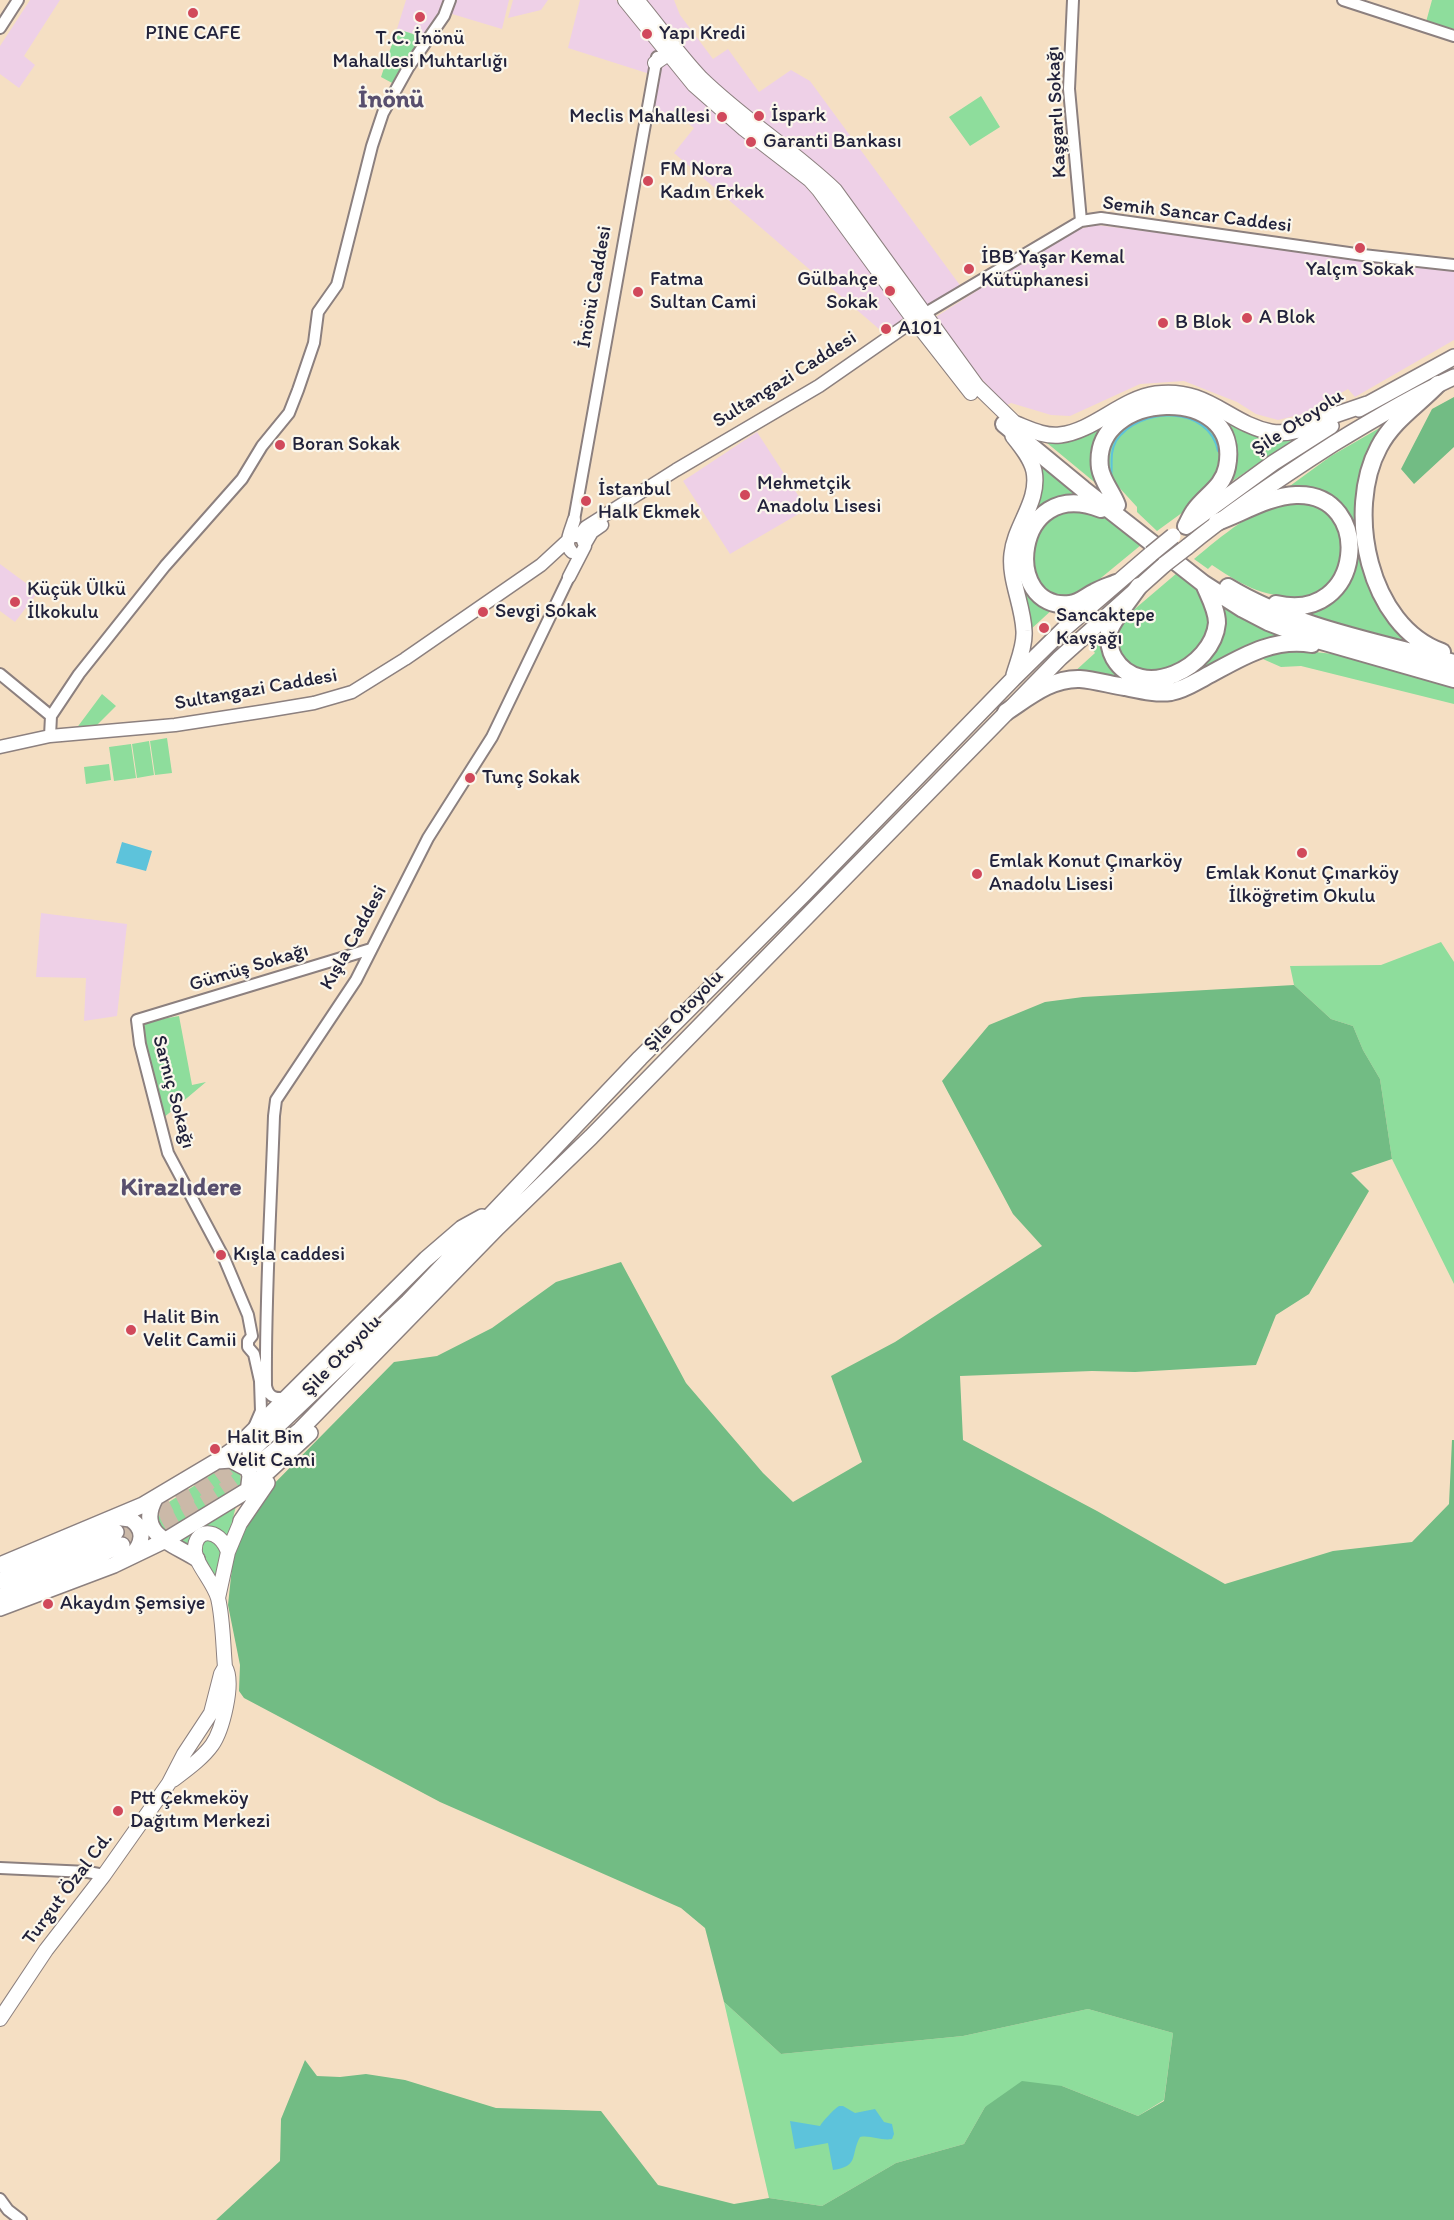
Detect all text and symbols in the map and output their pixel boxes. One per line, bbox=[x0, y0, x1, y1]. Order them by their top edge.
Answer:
marker: PINE CAFE bbox=[186, 6, 200, 20]
marker: T.C. İnönü Mahallesi Muhtarlığı bbox=[413, 10, 427, 24]
place label: PINE CAFE bbox=[145, 22, 241, 46]
place label: Yapı Kredi bbox=[659, 22, 745, 46]
place label: T.C. İnönü Mahallesi Muhtarlığı bbox=[332, 27, 508, 74]
marker: Yapı Kredi bbox=[640, 27, 654, 41]
street label: Kaşgarlı Sokağı bbox=[1042, 45, 1072, 179]
district label: İnönü bbox=[358, 84, 424, 116]
place label: İspark bbox=[771, 104, 826, 128]
place label: Meclis Mahallesi bbox=[569, 105, 710, 129]
marker: İspark bbox=[752, 109, 766, 123]
marker: Meclis Mahallesi bbox=[715, 110, 729, 124]
place label: Garanti Bankası bbox=[763, 130, 902, 154]
marker: Garanti Bankası bbox=[744, 135, 758, 149]
place label: FM Nora Kadın Erkek bbox=[660, 158, 764, 205]
marker: FM Nora Kadın Erkek bbox=[641, 174, 655, 188]
street label: Semih Sancar Caddesi bbox=[1101, 191, 1293, 239]
street label: İnönü Caddesi bbox=[572, 224, 618, 350]
marker: Yalçın Sokak bbox=[1353, 241, 1367, 255]
place label: İBB Yaşar Kemal Kütüphanesi bbox=[981, 246, 1125, 293]
place label: Yalçın Sokak bbox=[1306, 258, 1414, 282]
marker: İBB Yaşar Kemal Kütüphanesi bbox=[962, 262, 976, 276]
place label: Fatma Sultan Cami bbox=[650, 268, 756, 315]
place label: Gülbahçe Sokak bbox=[797, 268, 878, 315]
marker: Gülbahçe Sokak bbox=[883, 284, 897, 298]
marker: Fatma Sultan Cami bbox=[631, 285, 645, 299]
place label: A Blok bbox=[1259, 306, 1315, 330]
place label: B Blok bbox=[1175, 311, 1231, 335]
marker: A Blok bbox=[1240, 311, 1254, 325]
marker: B Blok bbox=[1156, 316, 1170, 330]
place label: A101 bbox=[898, 317, 942, 341]
marker: A101 bbox=[879, 322, 893, 336]
street label: Sultangazi Caddesi bbox=[709, 326, 861, 434]
street label: Şile Otoyolu bbox=[1248, 384, 1348, 462]
place label: Boran Sokak bbox=[292, 433, 400, 457]
marker: Boran Sokak bbox=[273, 438, 287, 452]
place label: Mehmetçik Anadolu Lisesi bbox=[757, 472, 881, 519]
place label: İstanbul Halk Ekmek bbox=[598, 478, 700, 525]
marker: Mehmetçik Anadolu Lisesi bbox=[738, 488, 752, 502]
marker: İstanbul Halk Ekmek bbox=[579, 494, 593, 508]
place label: Küçük Ülkü İlkokulu bbox=[27, 578, 126, 625]
marker: Küçük Ülkü İlkokulu bbox=[8, 595, 22, 609]
place label: Sevgi Sokak bbox=[495, 600, 597, 624]
place label: Sancaktepe Kavşağı bbox=[1056, 604, 1155, 651]
marker: Sevgi Sokak bbox=[476, 605, 490, 619]
marker: Sancaktepe Kavşağı bbox=[1037, 621, 1051, 635]
street label: Sultangazi Caddesi bbox=[173, 664, 339, 716]
place label: Tunç Sokak bbox=[482, 766, 580, 790]
marker: Tunç Sokak bbox=[463, 771, 477, 785]
marker: Emlak Konut Çınarköy İlköğretim Okulu bbox=[1295, 846, 1309, 860]
place label: Emlak Konut Çınarköy Anadolu Lisesi bbox=[989, 850, 1182, 897]
place label: Emlak Konut Çınarköy İlköğretim Okulu bbox=[1205, 862, 1399, 909]
marker: Emlak Konut Çınarköy Anadolu Lisesi bbox=[970, 867, 984, 881]
street label: Kışla Caddesi bbox=[315, 882, 393, 994]
street label: Gümüş Sokağı bbox=[187, 939, 311, 997]
street label: Şile Otoyolu bbox=[639, 965, 729, 1057]
street label: Sarnıç Sokağı bbox=[146, 1033, 200, 1151]
district label: Kirazlıdere bbox=[120, 1172, 242, 1204]
place label: Kışla caddesi bbox=[233, 1243, 345, 1267]
marker: Kışla caddesi bbox=[214, 1248, 228, 1262]
place label: Halit Bin Velit Camii bbox=[143, 1306, 237, 1353]
street label: Şile Otoyolu bbox=[297, 1310, 387, 1402]
marker: Halit Bin Velit Camii bbox=[124, 1323, 138, 1337]
place label: Halit Bin Velit Cami bbox=[227, 1426, 315, 1473]
marker: Halit Bin Velit Cami bbox=[208, 1442, 222, 1456]
place label: Akaydın Şemsiye bbox=[60, 1592, 205, 1616]
marker: Akaydın Şemsiye bbox=[41, 1597, 55, 1611]
place label: Ptt Çekmeköy Dağıtım Merkezi bbox=[130, 1787, 270, 1834]
marker: Ptt Çekmeköy Dağıtım Merkezi bbox=[111, 1804, 125, 1818]
street label: Turgut Özal Cd. bbox=[18, 1828, 118, 1950]

